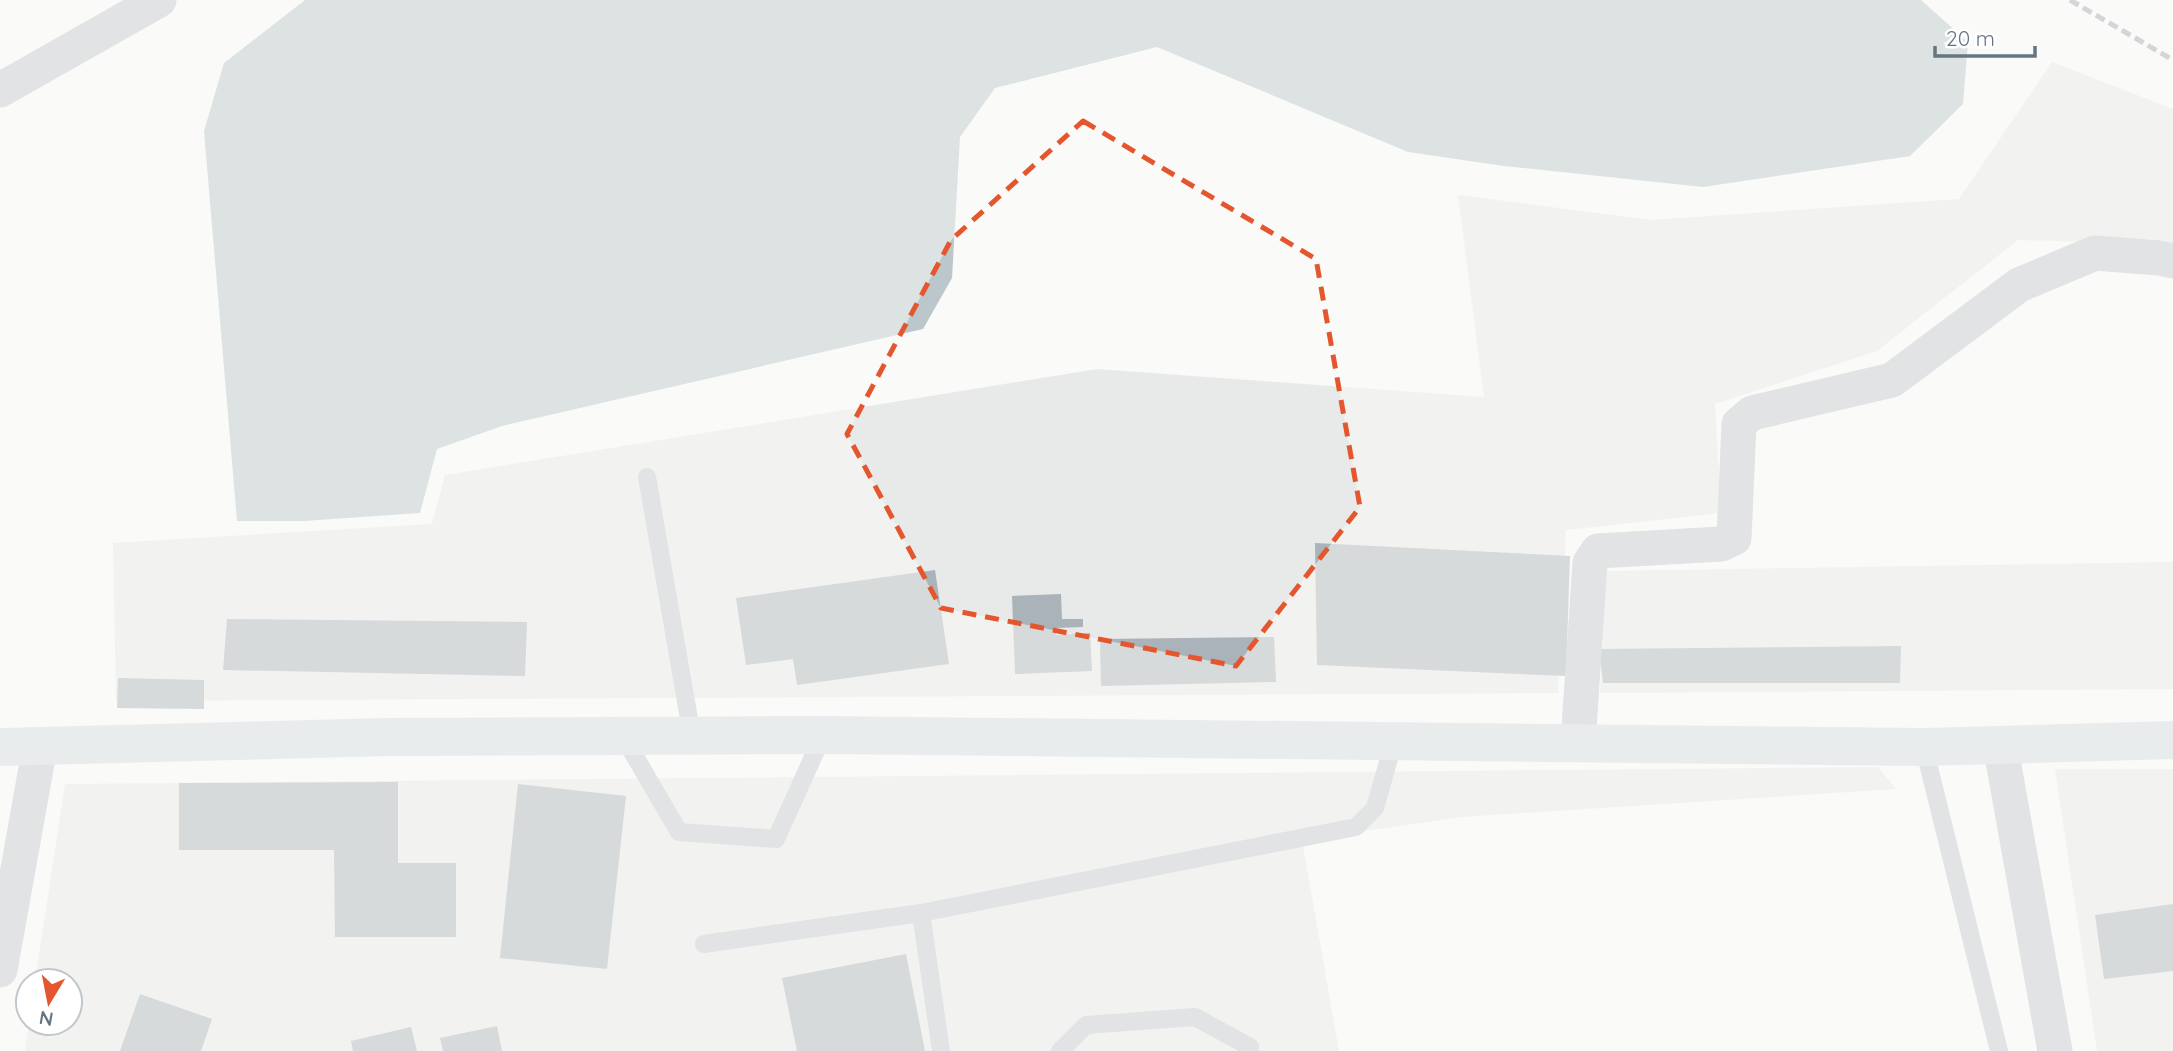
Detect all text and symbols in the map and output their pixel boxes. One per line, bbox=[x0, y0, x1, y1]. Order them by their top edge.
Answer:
scale bar bbox=[1935, 14, 2035, 58]
text: 20 m bbox=[1946, 25, 1995, 51]
north arrow bbox=[14, 967, 84, 1037]
text: N bbox=[37, 1006, 55, 1032]

